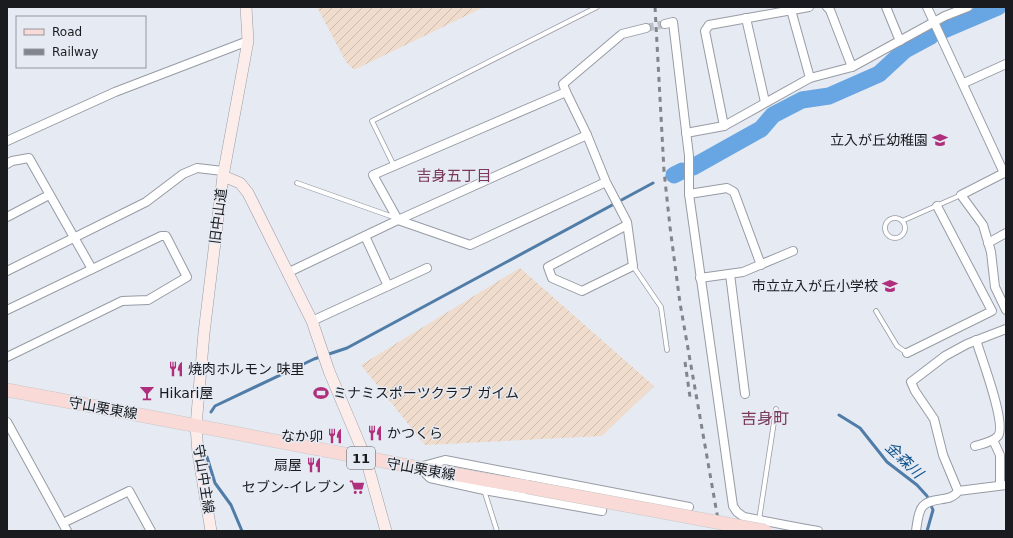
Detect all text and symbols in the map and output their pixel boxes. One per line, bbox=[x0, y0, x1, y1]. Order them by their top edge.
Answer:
legend bbox=[16, 16, 146, 68]
text: Road bbox=[52, 25, 82, 39]
text: Railway bbox=[52, 45, 98, 59]
school or university icon: 立入が丘幼稚園 bbox=[931, 131, 949, 149]
place label: 立入が丘幼稚園 bbox=[830, 132, 928, 148]
district label: 吉身五丁目 bbox=[416, 167, 492, 185]
street label: 旧中山道 bbox=[207, 187, 229, 245]
school or university icon: 市立立入が丘小学校 bbox=[881, 277, 899, 295]
place label: 市立立入が丘小学校 bbox=[752, 278, 878, 294]
restaurant icon: 焼肉ホルモン 味里 bbox=[167, 360, 185, 378]
place label: 焼肉ホルモン 味里 bbox=[188, 361, 304, 377]
bar icon: Hikari屋 bbox=[138, 384, 156, 402]
sports icon: ミナミスポーツクラブ ガイム bbox=[312, 384, 330, 402]
place label: Hikari屋 bbox=[159, 385, 214, 401]
place label: ミナミスポーツクラブ ガイム bbox=[333, 385, 519, 401]
street label: 守山栗東線 bbox=[67, 394, 139, 422]
district label: 吉身町 bbox=[741, 409, 789, 428]
restaurant icon: かつくら bbox=[366, 424, 384, 442]
place label: かつくら bbox=[387, 425, 443, 441]
restaurant icon: なか卯 bbox=[326, 427, 344, 445]
place label: なか卯 bbox=[281, 428, 323, 444]
water label: 金森川 bbox=[882, 438, 928, 483]
street label: 守山中主線 bbox=[191, 443, 217, 515]
road number: 11 bbox=[347, 447, 375, 469]
street label: 守山栗東線 bbox=[385, 455, 457, 483]
restaurant icon: 扇屋 bbox=[305, 456, 323, 474]
place label: 扇屋 bbox=[274, 457, 302, 473]
supermarket icon: セブン-イレブン bbox=[348, 478, 366, 496]
place label: セブン-イレブン bbox=[242, 479, 345, 495]

